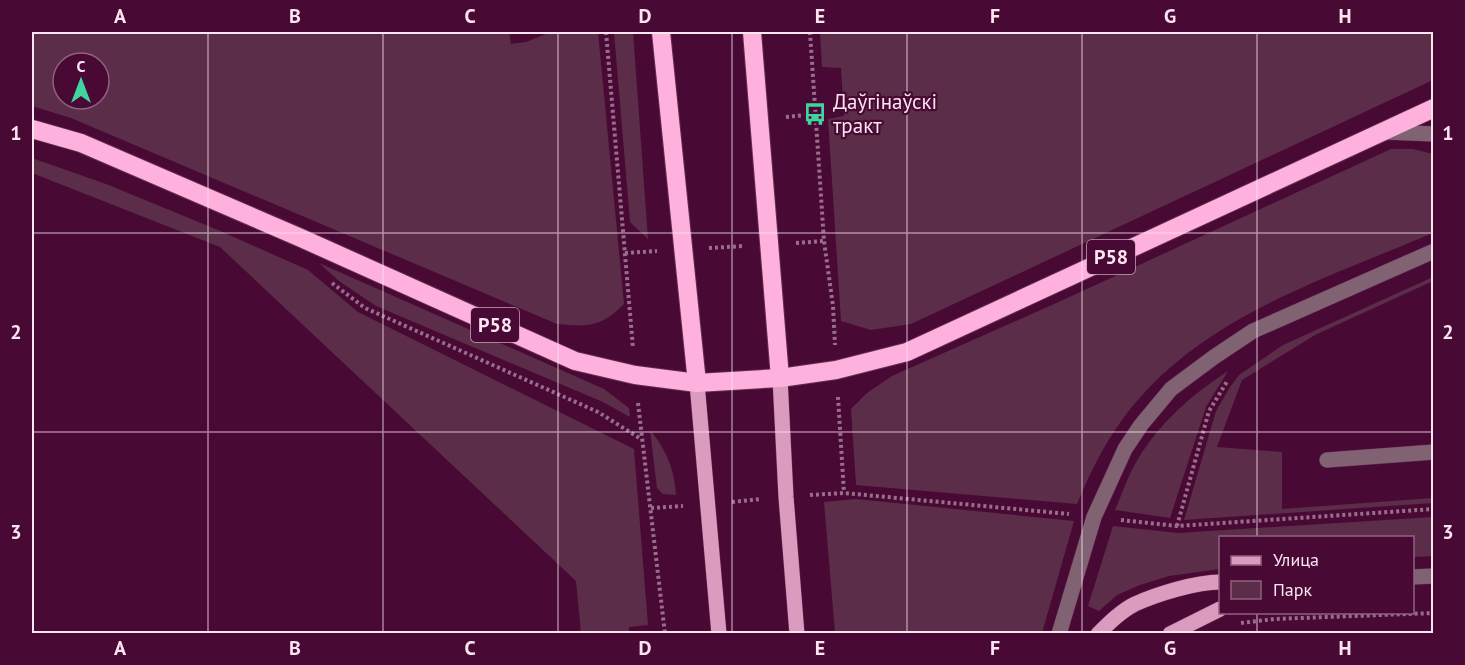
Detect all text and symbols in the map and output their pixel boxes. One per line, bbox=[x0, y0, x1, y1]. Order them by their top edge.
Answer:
text: A bbox=[114, 3, 127, 29]
text: B bbox=[289, 3, 301, 29]
text: C bbox=[464, 3, 476, 29]
text: D bbox=[639, 3, 652, 29]
text: E bbox=[815, 3, 825, 29]
text: F bbox=[990, 3, 1000, 29]
text: G bbox=[1164, 3, 1176, 29]
text: H bbox=[1338, 3, 1352, 29]
north arrow bbox=[51, 51, 111, 111]
text: С bbox=[77, 56, 86, 76]
place label: Даўгінаўскі тракт bbox=[833, 88, 937, 139]
bus stop icon: Даўгінаўскі тракт bbox=[802, 101, 828, 127]
text: 1 bbox=[10, 120, 22, 146]
text: 1 bbox=[1442, 120, 1454, 146]
road number: Р58 bbox=[1087, 240, 1135, 274]
road number: Р58 bbox=[471, 308, 519, 342]
text: 2 bbox=[10, 319, 22, 345]
text: 2 bbox=[1442, 319, 1454, 345]
text: 3 bbox=[10, 519, 22, 545]
text: 3 bbox=[1442, 519, 1454, 545]
legend bbox=[1219, 536, 1414, 614]
text: Улица bbox=[1273, 548, 1319, 571]
text: Парк bbox=[1273, 578, 1313, 601]
text: A bbox=[114, 635, 127, 661]
text: B bbox=[289, 635, 301, 661]
text: C bbox=[464, 635, 476, 661]
text: D bbox=[639, 635, 652, 661]
text: E bbox=[815, 635, 825, 661]
text: F bbox=[990, 635, 1000, 661]
text: G bbox=[1164, 635, 1176, 661]
text: H bbox=[1338, 635, 1352, 661]

